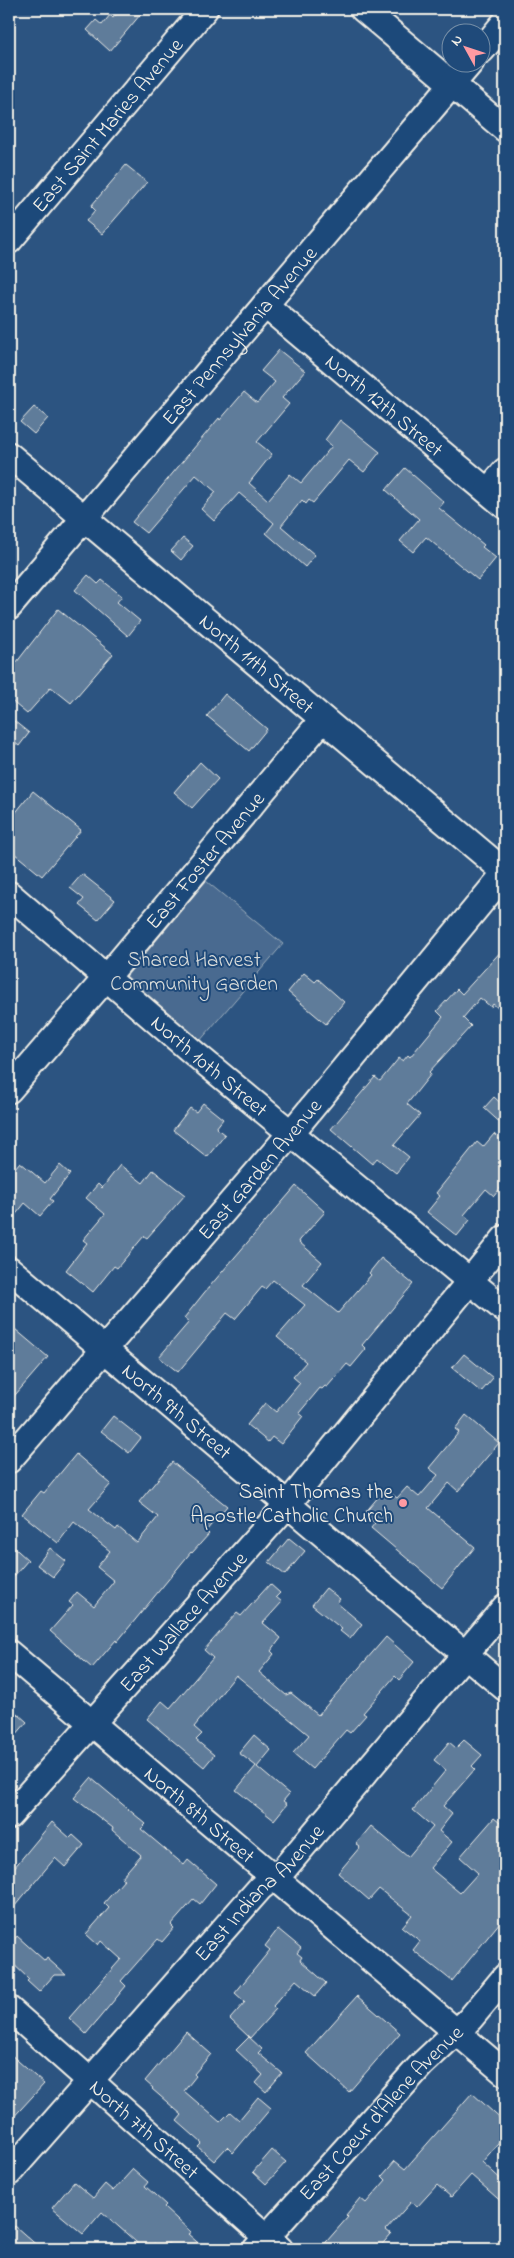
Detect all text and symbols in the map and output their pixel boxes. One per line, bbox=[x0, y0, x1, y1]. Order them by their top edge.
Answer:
north arrow bbox=[442, 22, 492, 72]
text: N bbox=[446, 30, 468, 51]
street label: East Saint Maries Avenue bbox=[26, 32, 192, 220]
street label: East Pennsylvania Avenue bbox=[156, 240, 326, 433]
street label: North 12th Street bbox=[318, 348, 449, 465]
street label: North 11th Street bbox=[191, 608, 320, 722]
street label: East Foster Avenue bbox=[140, 786, 273, 937]
park label: Shared Harvest Community Garden bbox=[110, 946, 278, 1002]
street label: North 10th Street bbox=[143, 1009, 274, 1125]
street label: East Garden Avenue bbox=[192, 1093, 331, 1248]
street label: North 9th Street bbox=[114, 1357, 237, 1468]
place label: Saint Thomas the Apostle Catholic Church bbox=[190, 1478, 394, 1532]
marker: Saint Thomas the Apostle Catholic Church bbox=[397, 1497, 409, 1509]
street label: East Wallace Avenue bbox=[113, 1545, 256, 1700]
street label: North 8th Street bbox=[137, 1760, 260, 1872]
street label: East Indiana Avenue bbox=[189, 1818, 333, 1969]
street label: East Coeur d'Alene Avenue bbox=[293, 2019, 472, 2208]
street label: North 7th Street bbox=[82, 2074, 205, 2187]

